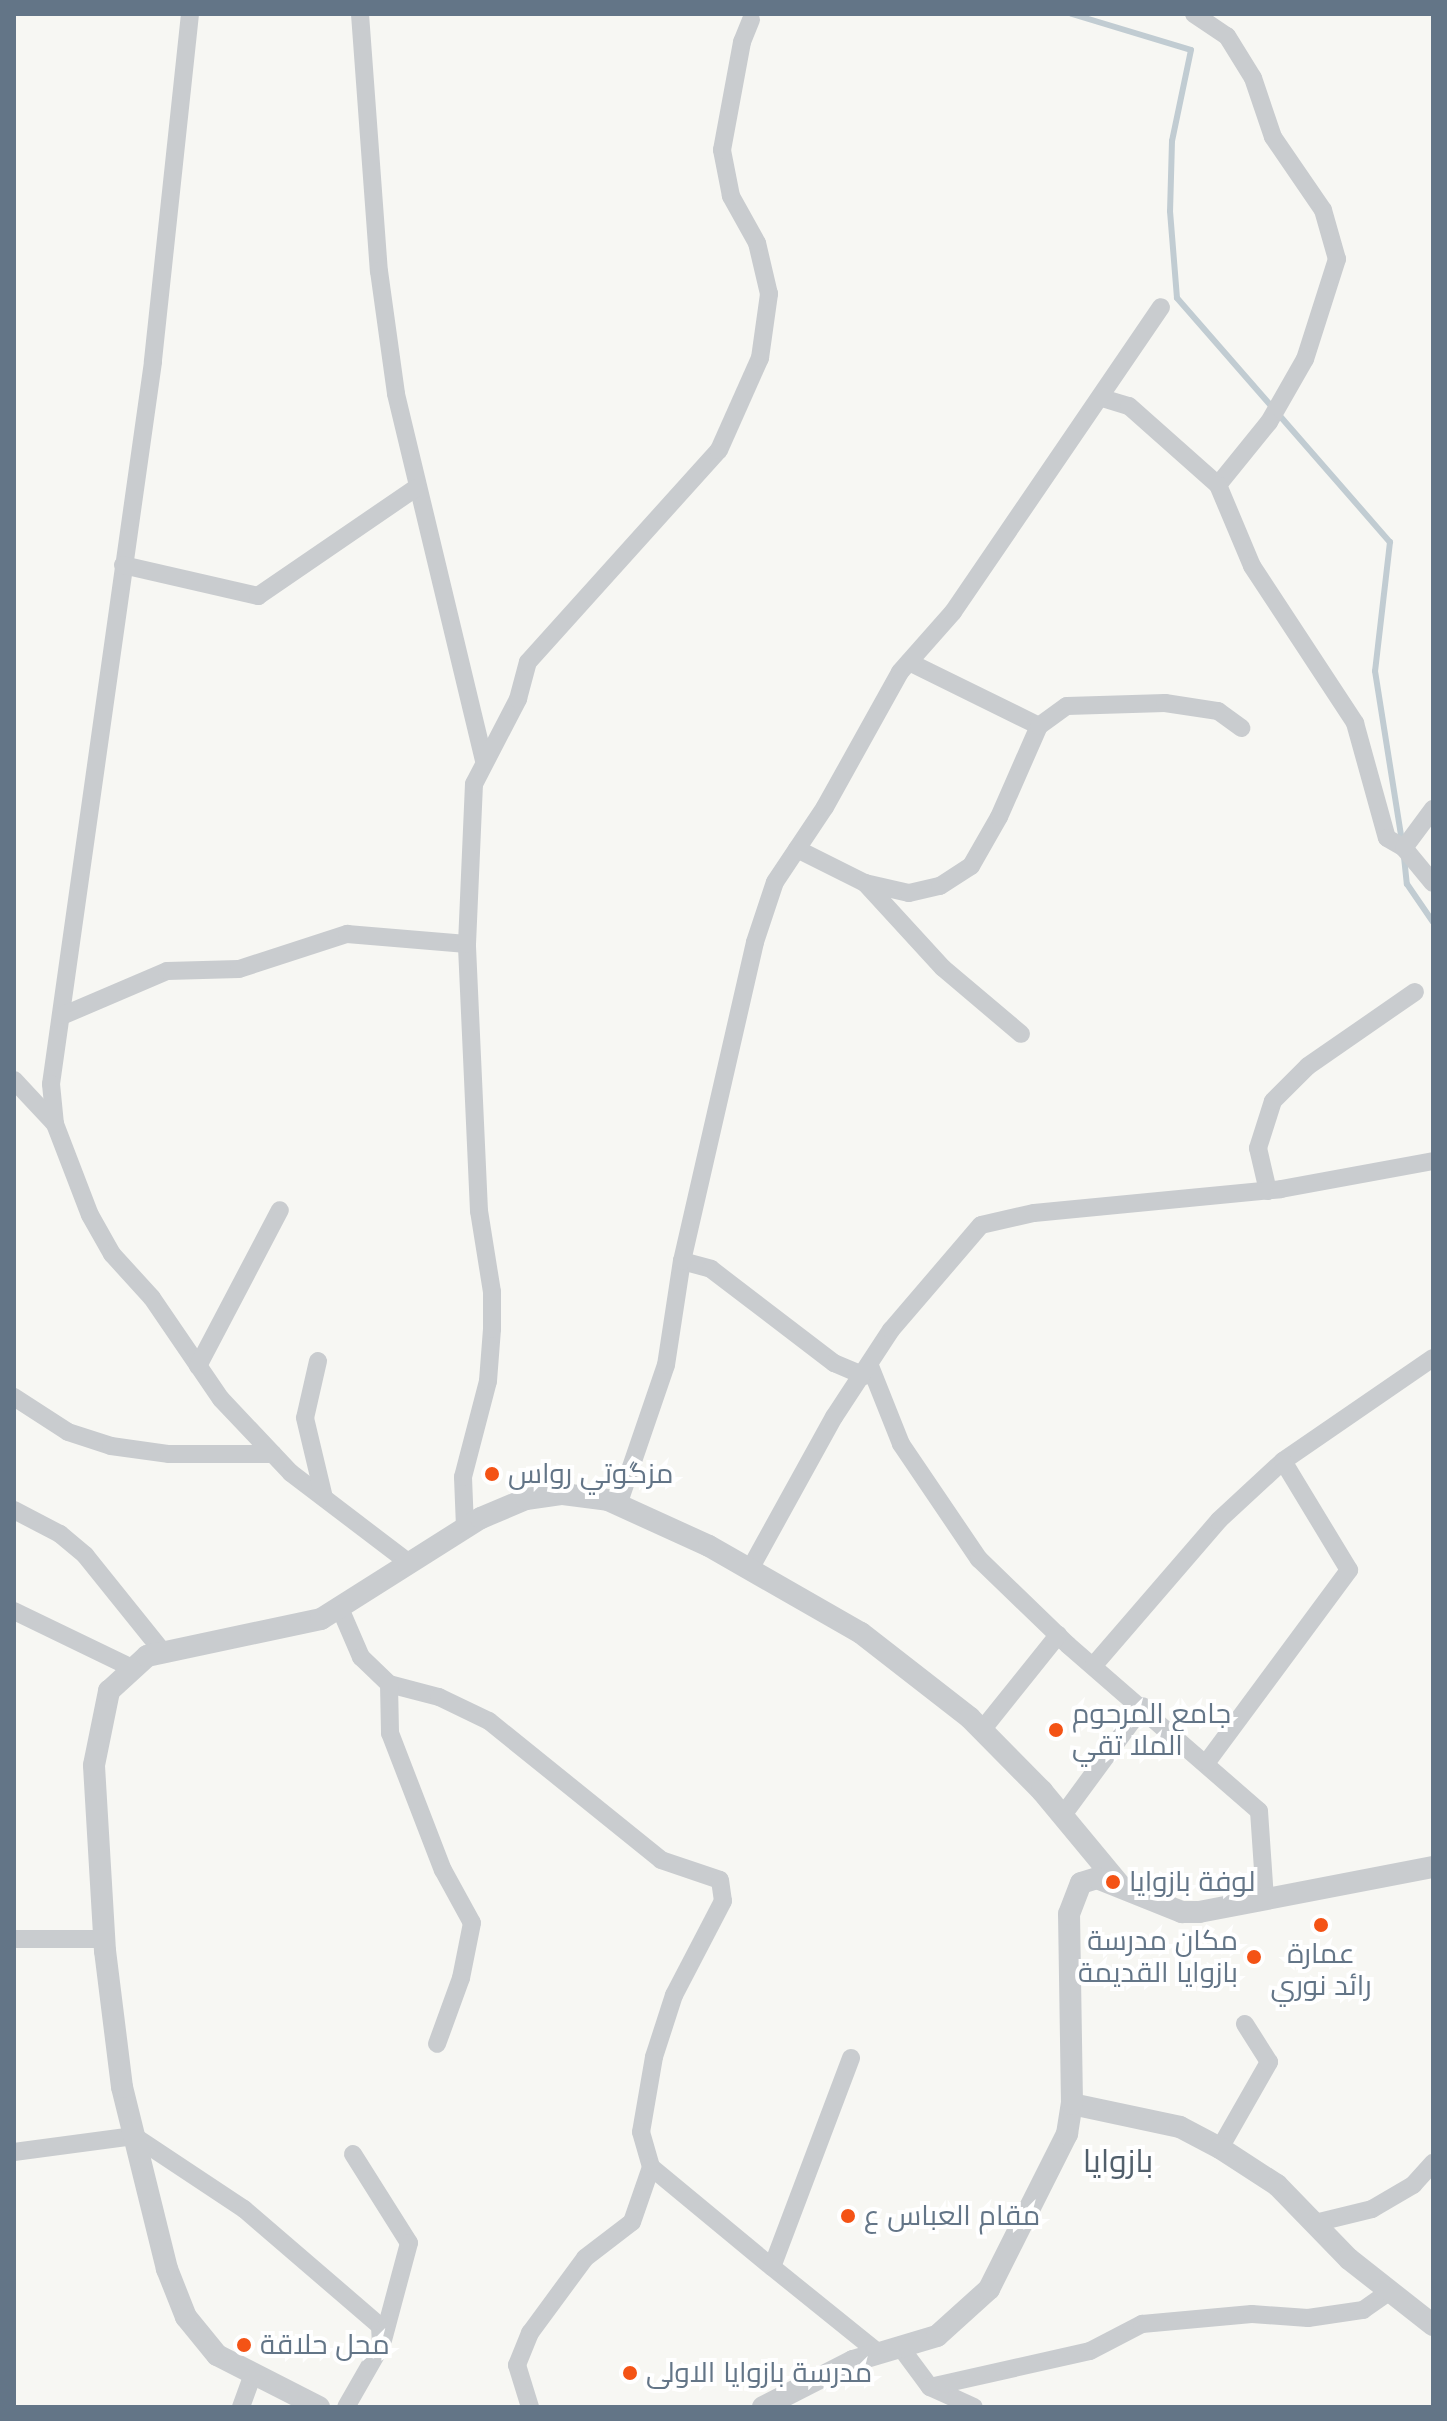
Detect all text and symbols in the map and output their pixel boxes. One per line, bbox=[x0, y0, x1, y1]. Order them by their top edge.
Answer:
place label: مزگوتي رواس bbox=[508, 1457, 674, 1491]
marker: مزگوتي رواس bbox=[483, 1465, 501, 1483]
place label: جامع المرحوم الملا تقي bbox=[1072, 1697, 1231, 1763]
marker: جامع المرحوم الملا تقي bbox=[1047, 1721, 1065, 1739]
place label: لوفة بازوايا bbox=[1129, 1865, 1255, 1899]
marker: لوفة بازوايا bbox=[1104, 1873, 1122, 1891]
marker: عمارة رائد نوري bbox=[1312, 1916, 1330, 1934]
place label: مكان مدرسة بازوايا القديمة bbox=[1078, 1924, 1238, 1990]
place label: عمارة رائد نوري bbox=[1270, 1937, 1372, 2003]
marker: مكان مدرسة بازوايا القديمة bbox=[1245, 1948, 1263, 1966]
district label: بازوایا bbox=[1083, 2142, 1153, 2180]
place label: مقام العباس ع bbox=[864, 2199, 1040, 2233]
marker: مقام العباس ع bbox=[839, 2207, 857, 2225]
place label: محل حلاقة bbox=[260, 2328, 390, 2362]
marker: محل حلاقة bbox=[235, 2336, 253, 2354]
place label: مدرسة بازوايا الاولى bbox=[646, 2356, 872, 2390]
marker: مدرسة بازوايا الاولى bbox=[621, 2364, 639, 2382]

